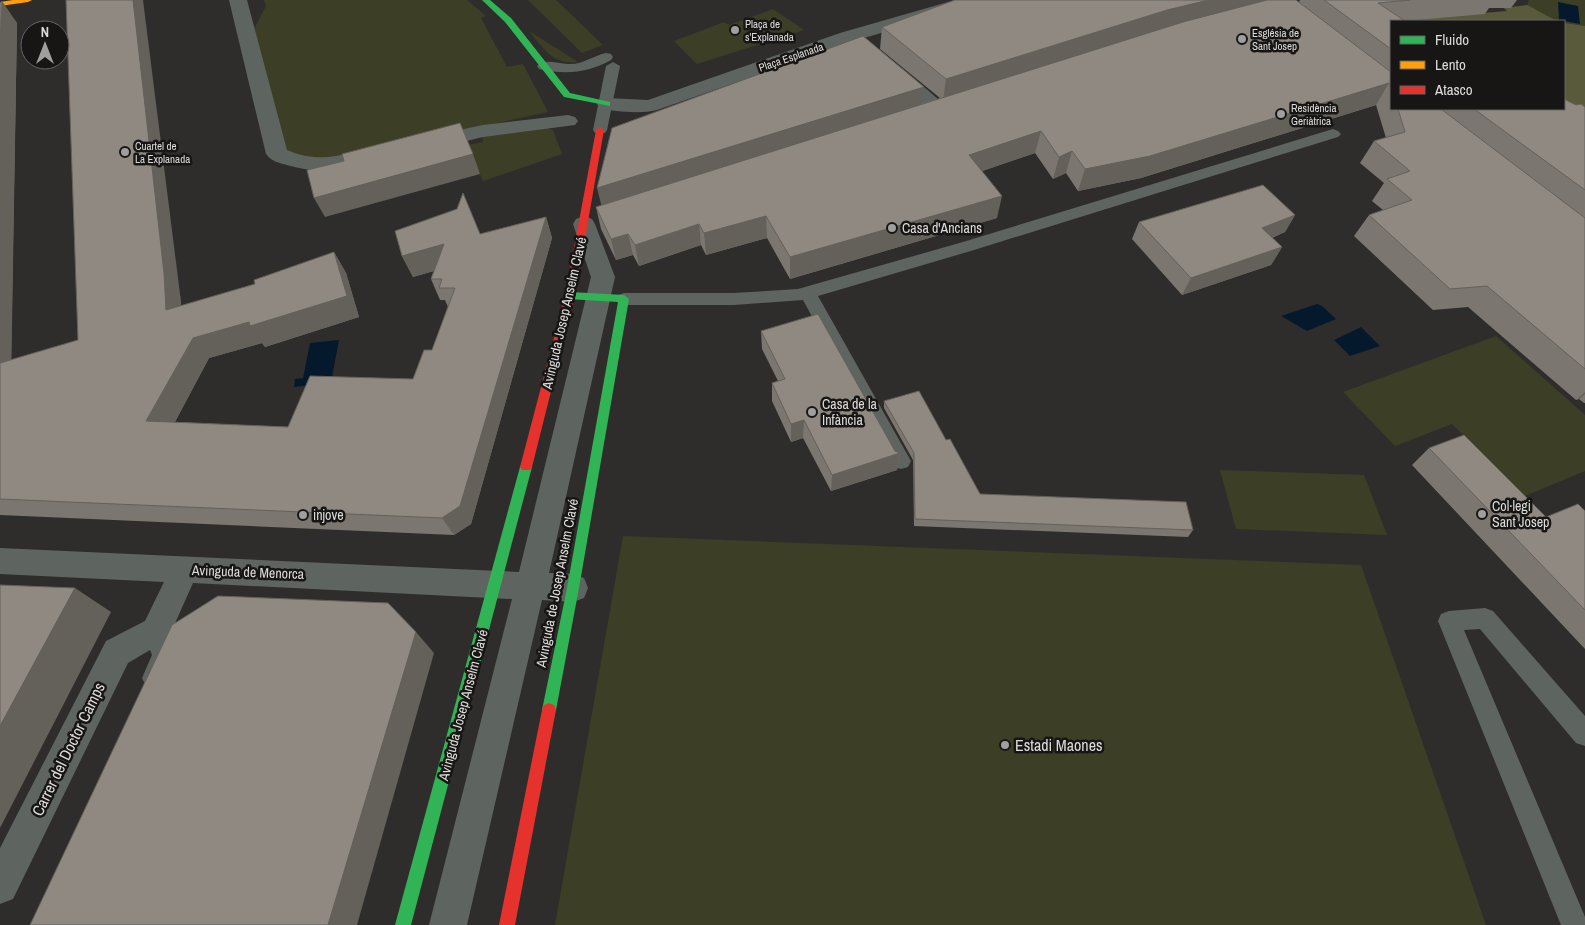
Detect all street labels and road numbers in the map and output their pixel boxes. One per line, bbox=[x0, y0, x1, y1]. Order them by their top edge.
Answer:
street label: Plaça Esplanada bbox=[757, 39, 825, 75]
street label: Avinguda Josep Anselm Clavé bbox=[538, 235, 590, 392]
street label: Avinguda de Josep Anselm Clavé bbox=[532, 497, 582, 670]
street label: Avinguda de Menorca bbox=[191, 561, 305, 583]
street label: Avinguda Josep Anselm Clavé bbox=[434, 628, 492, 783]
street label: Carrer del Doctor Camps bbox=[26, 679, 110, 819]

